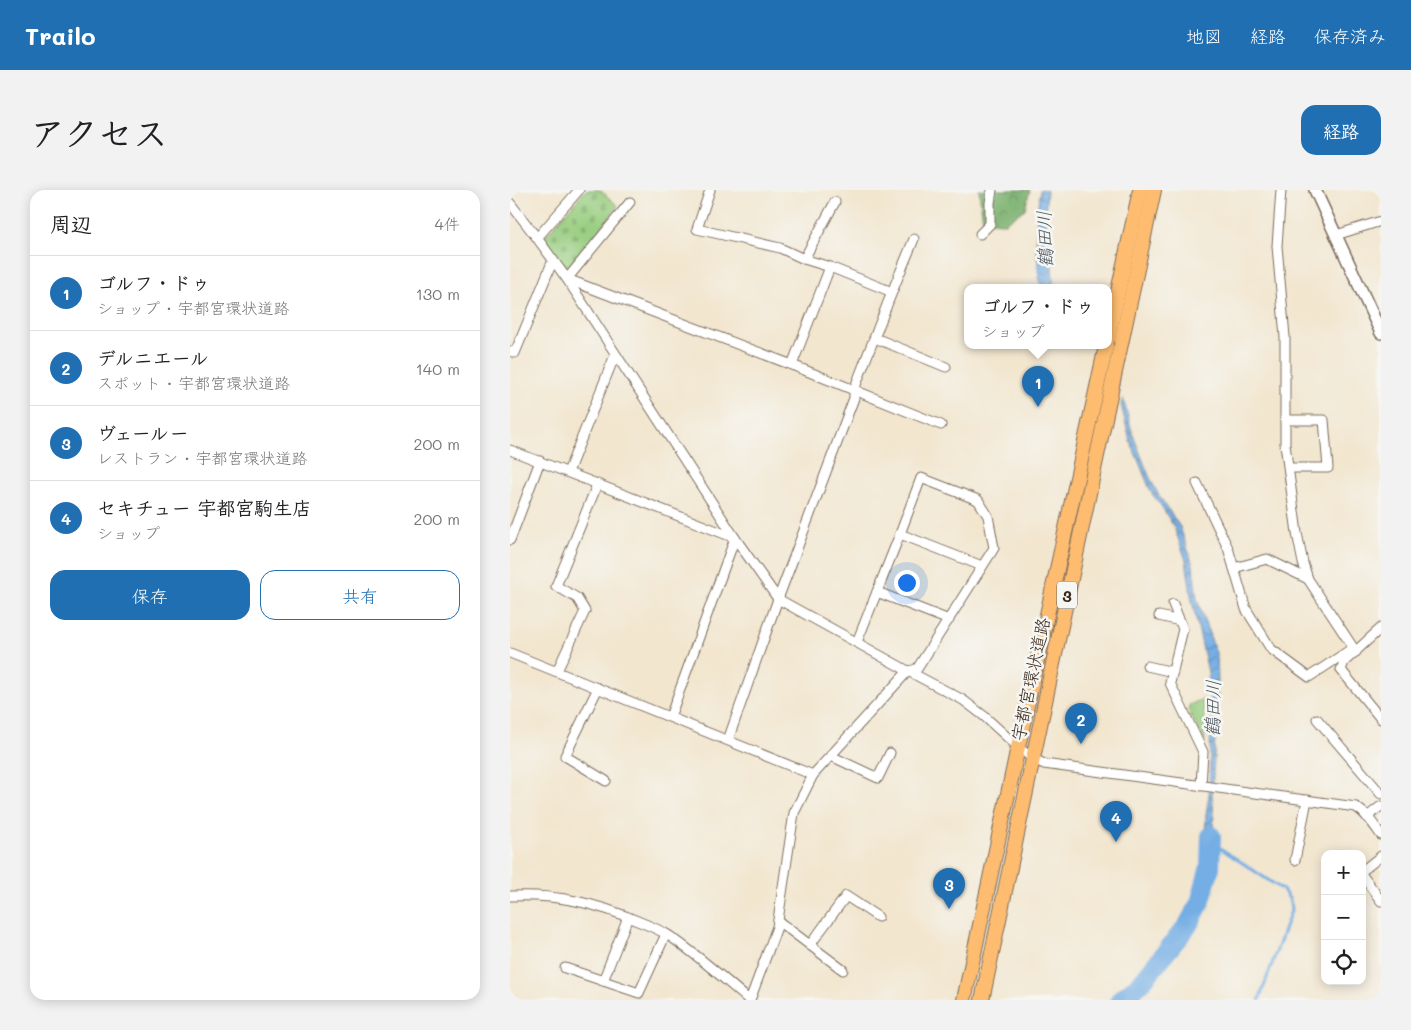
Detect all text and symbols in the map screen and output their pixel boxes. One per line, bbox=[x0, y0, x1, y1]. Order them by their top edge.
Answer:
text: Trailo bbox=[25, 20, 96, 51]
text: 地図 bbox=[1186, 24, 1222, 48]
text: 経路 bbox=[1250, 24, 1286, 48]
text: 保存済み bbox=[1314, 24, 1386, 48]
button: 経路 bbox=[1301, 105, 1381, 155]
text: アクセス bbox=[30, 109, 168, 155]
text: 周辺 bbox=[50, 210, 92, 237]
water label: 鶴田川 bbox=[1031, 210, 1057, 268]
text: 4件 bbox=[435, 213, 460, 234]
text: ゴルフ・ドゥ bbox=[97, 270, 210, 295]
text: 1 bbox=[62, 283, 70, 304]
text: 130 m bbox=[416, 283, 460, 304]
popup bbox=[964, 284, 1112, 349]
text: ゴルフ・ドゥ bbox=[981, 293, 1095, 318]
text: ショップ · 宇都宮環状道路 bbox=[97, 297, 290, 318]
text: ショップ bbox=[981, 320, 1045, 341]
text: デルニエール bbox=[97, 345, 209, 370]
text: 2 bbox=[62, 358, 70, 379]
text: 140 m bbox=[416, 358, 460, 379]
pin: 1 bbox=[1022, 366, 1054, 407]
text: スポット · 宇都宮環状道路 bbox=[97, 372, 290, 393]
text: ヴェールー bbox=[97, 420, 189, 445]
text: 3 bbox=[61, 433, 71, 454]
text: 200 m bbox=[413, 433, 460, 454]
text: レストラン · 宇都宮環状道路 bbox=[97, 447, 308, 468]
text: セキチュー 宇都宮駒生店 bbox=[97, 495, 311, 520]
text: 4 bbox=[61, 508, 71, 529]
text: 200 m bbox=[413, 508, 460, 529]
text: ショップ bbox=[97, 522, 160, 543]
button: 保存 bbox=[50, 570, 250, 620]
button: 共有 bbox=[260, 570, 460, 620]
your location bbox=[894, 570, 920, 596]
road number: 3 bbox=[1057, 582, 1077, 608]
street label: 宇都宮環状道路 bbox=[1005, 615, 1055, 743]
water label: 鶴田川 bbox=[1199, 679, 1225, 737]
pin: 2 bbox=[1065, 703, 1097, 744]
pin: 4 bbox=[1100, 801, 1132, 842]
map controls bbox=[1321, 850, 1366, 985]
button: + bbox=[1321, 850, 1366, 895]
pin: 3 bbox=[933, 868, 965, 909]
button: − bbox=[1321, 895, 1366, 940]
button: locate bbox=[1321, 940, 1366, 985]

